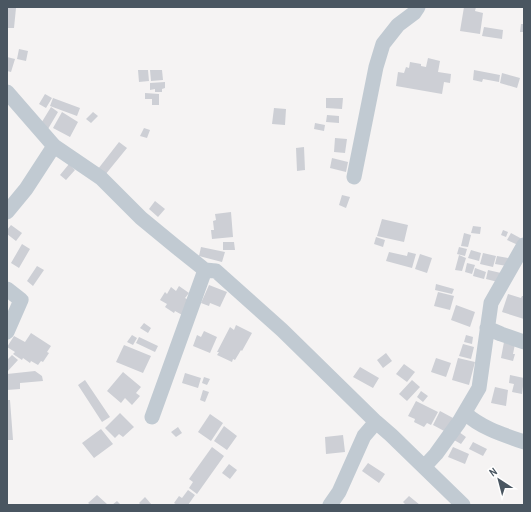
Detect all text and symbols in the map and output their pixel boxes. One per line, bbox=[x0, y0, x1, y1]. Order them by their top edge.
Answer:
north arrow bbox=[479, 460, 519, 500]
text: N bbox=[486, 464, 500, 479]

